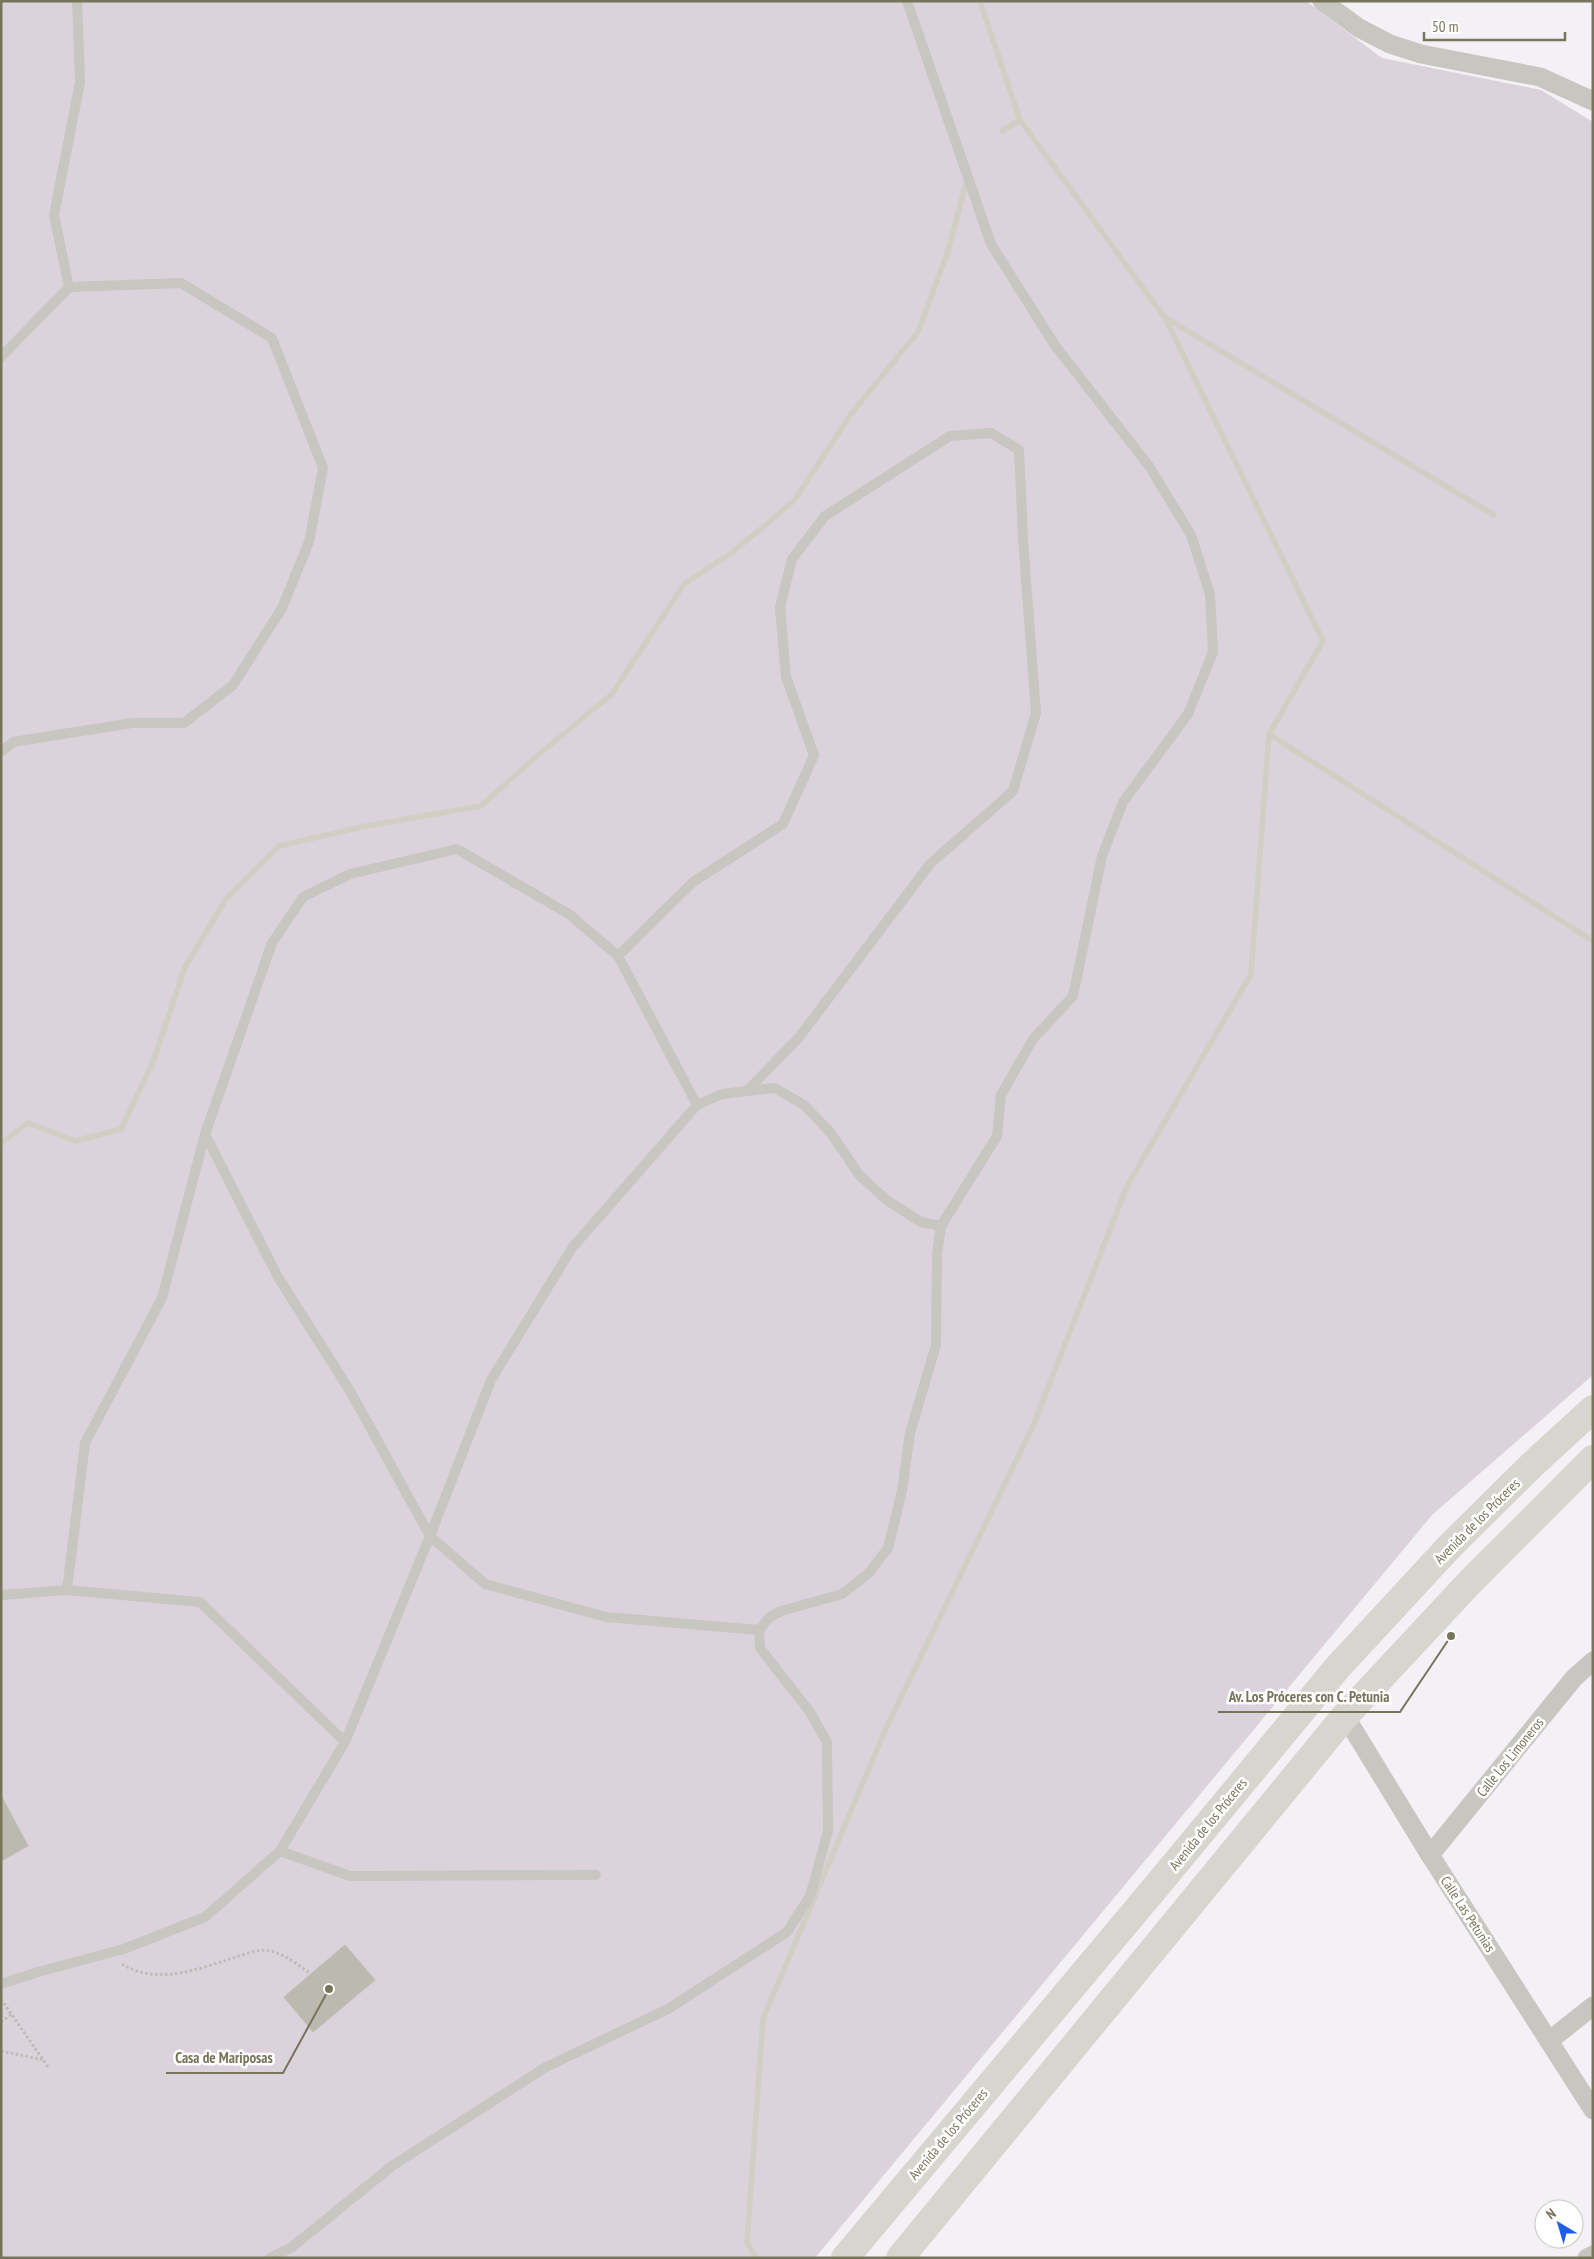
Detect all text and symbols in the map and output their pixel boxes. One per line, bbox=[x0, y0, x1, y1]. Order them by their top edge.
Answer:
scale bar bbox=[1424, 10, 1565, 42]
text: 50 m bbox=[1432, 17, 1458, 36]
street label: Avenida de los Próceres bbox=[1430, 1474, 1524, 1568]
callout: Av. Los Próceres con C. Petunia bbox=[1218, 1682, 1400, 1712]
text: Av. Los Próceres con C. Petunia bbox=[1228, 1687, 1389, 1706]
street label: Calle Los Limoneros bbox=[1473, 1714, 1548, 1800]
street label: Avenida de los Próceres bbox=[1165, 1774, 1251, 1874]
street label: Calle Las Petunias bbox=[1437, 1873, 1499, 1956]
callout: Casa de Mariposas bbox=[166, 2043, 283, 2073]
text: Casa de Mariposas bbox=[175, 2048, 273, 2067]
street label: Avenida de los Próceres bbox=[905, 2084, 992, 2183]
north arrow bbox=[1534, 2199, 1584, 2249]
text: N bbox=[1542, 2204, 1560, 2223]

